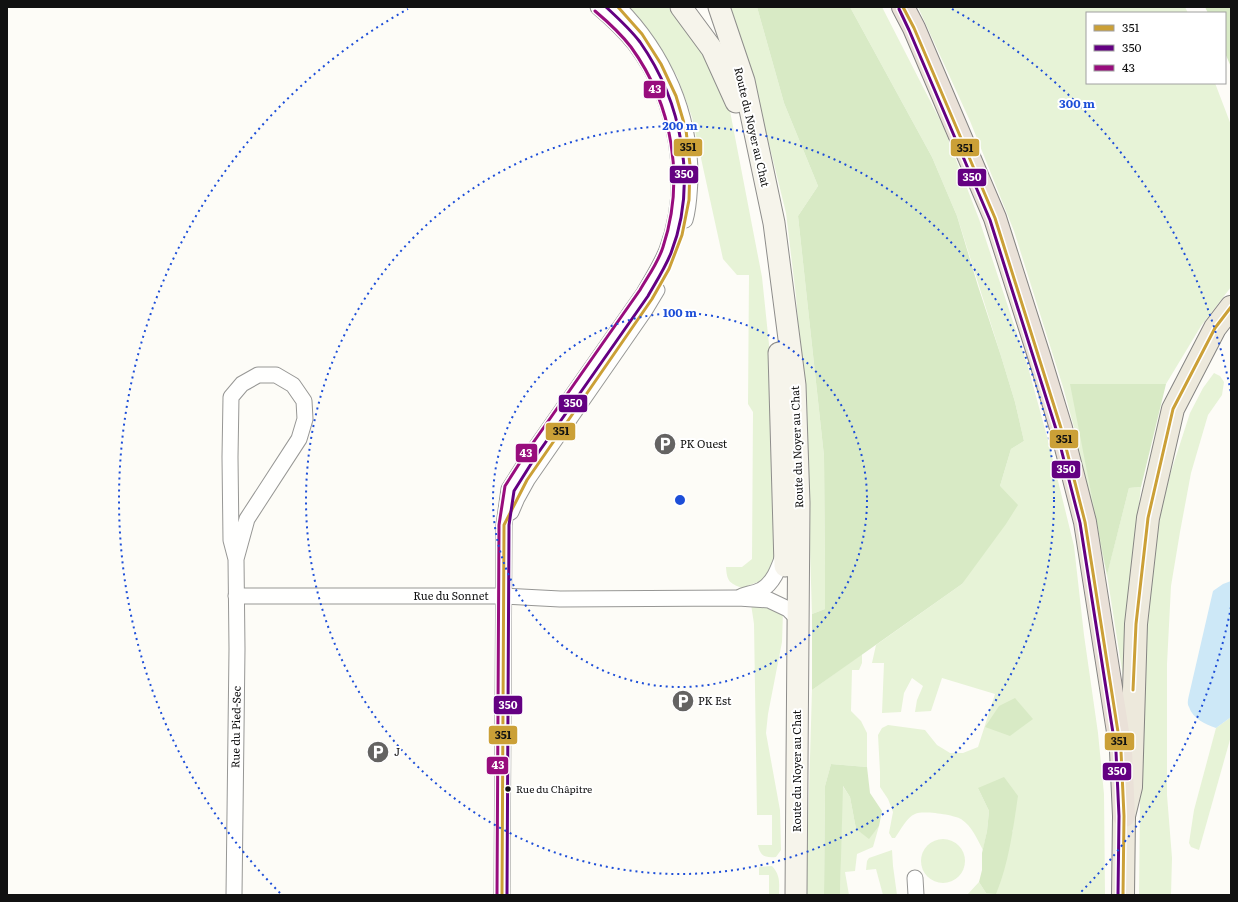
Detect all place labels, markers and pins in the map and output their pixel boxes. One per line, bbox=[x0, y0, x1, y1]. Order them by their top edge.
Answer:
parking icon: PK Ouest bbox=[652, 431, 678, 457]
place label: PK Ouest bbox=[680, 435, 728, 451]
centre of rings bbox=[673, 493, 687, 507]
parking icon: PK Est bbox=[670, 688, 696, 714]
place label: PK Est bbox=[698, 692, 732, 708]
parking icon: J bbox=[365, 739, 391, 765]
place label: J bbox=[394, 743, 400, 759]
place label: Rue du Châpitre bbox=[516, 781, 592, 796]
marker: Rue du Châpitre bbox=[503, 784, 513, 794]

